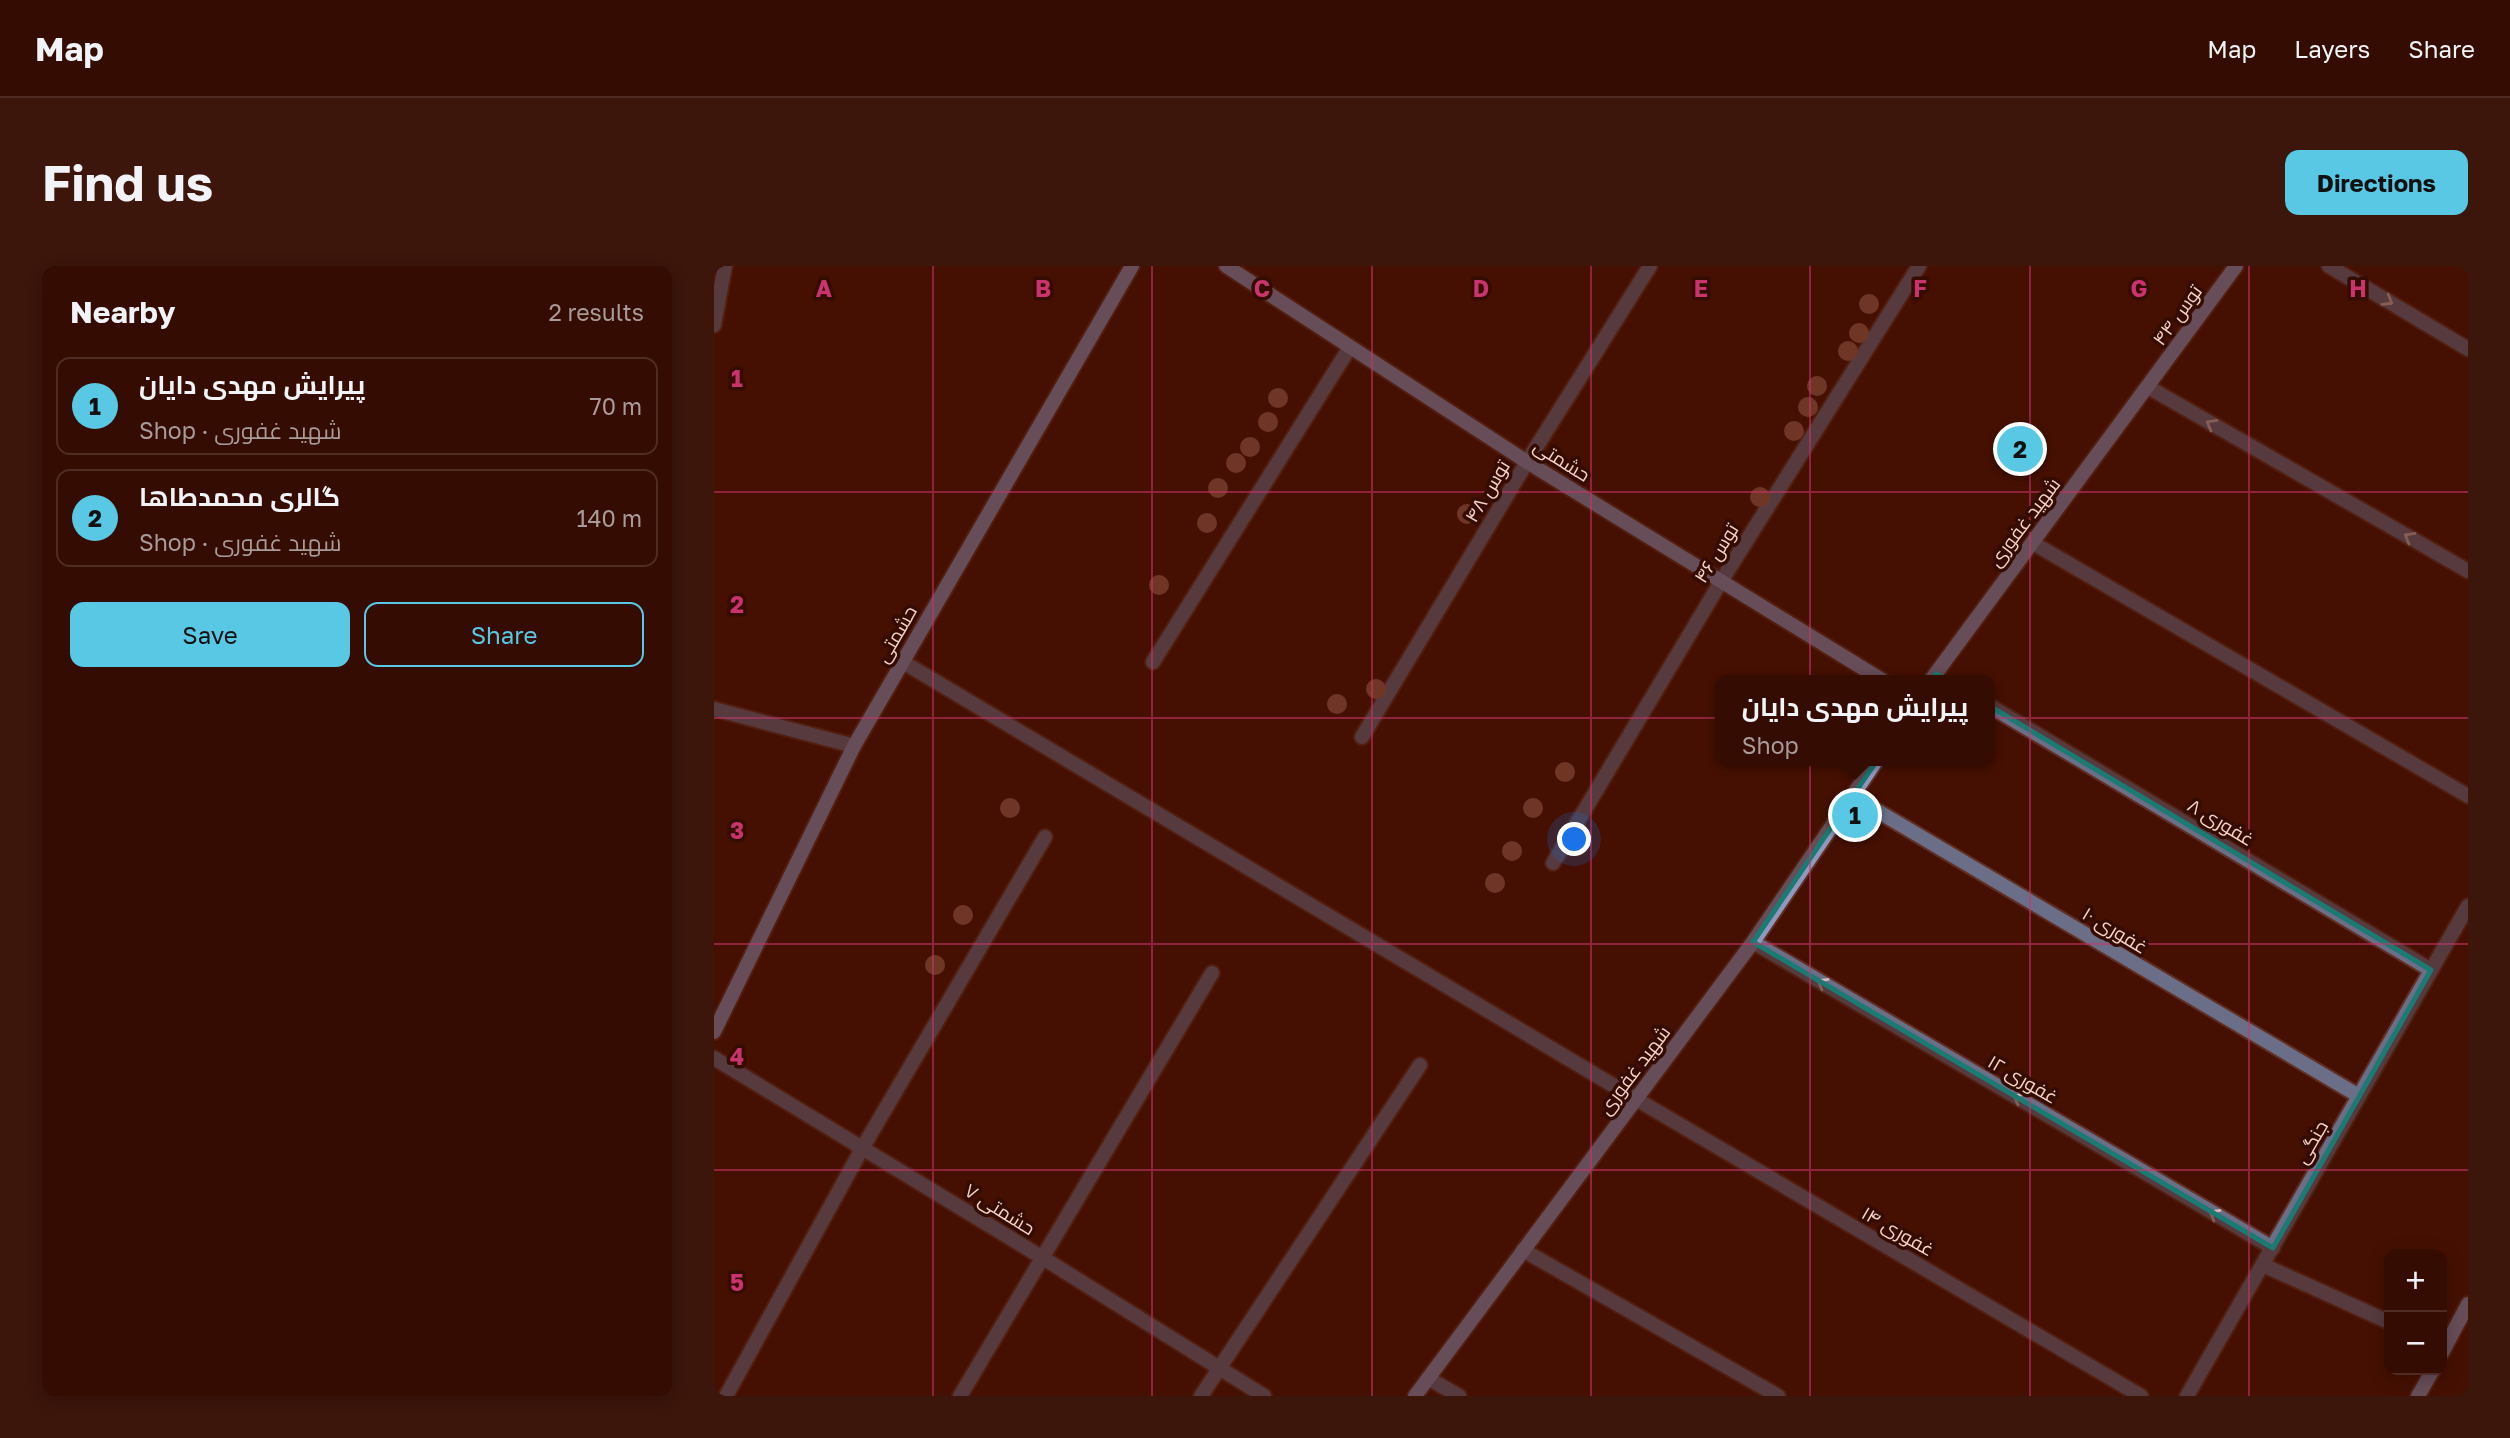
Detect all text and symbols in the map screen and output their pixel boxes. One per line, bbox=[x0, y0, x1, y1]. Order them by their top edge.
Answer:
text: Map bbox=[35, 29, 104, 68]
text: Map bbox=[2207, 34, 2256, 63]
text: Layers bbox=[2294, 34, 2370, 63]
text: Share bbox=[2408, 34, 2475, 63]
button: Directions bbox=[2285, 150, 2468, 215]
text: Find us bbox=[42, 153, 213, 212]
text: A bbox=[816, 274, 833, 302]
text: B bbox=[1035, 274, 1051, 302]
text: C bbox=[1254, 274, 1270, 302]
text: D bbox=[1473, 274, 1489, 302]
text: E bbox=[1694, 274, 1708, 302]
text: F bbox=[1913, 274, 1927, 302]
text: G bbox=[2131, 274, 2147, 302]
text: H bbox=[2349, 274, 2367, 302]
street label: توس ۴۴ bbox=[2147, 280, 2207, 350]
one-way arrow bbox=[2380, 293, 2393, 306]
text: Nearby bbox=[70, 294, 175, 330]
text: 2 results bbox=[548, 298, 644, 326]
text: 1 bbox=[731, 364, 743, 392]
text: پیرایش مهدی دایان bbox=[139, 369, 365, 400]
text: 1 bbox=[89, 392, 101, 420]
text: 70 m bbox=[589, 392, 642, 420]
text: Shop · شهید غفوری bbox=[139, 416, 342, 444]
one-way arrow bbox=[2206, 419, 2219, 432]
pin: 2 bbox=[1997, 423, 2043, 475]
street label: حشمتی bbox=[1529, 433, 1595, 487]
street label: توس ۴۸ bbox=[1459, 456, 1515, 526]
street label: شهید غفوری bbox=[1983, 473, 2065, 571]
text: گالری محمدطاها bbox=[139, 481, 340, 512]
text: 2 bbox=[88, 504, 102, 532]
text: 140 m bbox=[576, 504, 642, 532]
street label: توس ۴۶ bbox=[1688, 519, 1744, 587]
text: Shop · شهید غفوری bbox=[139, 528, 342, 556]
one-way arrow bbox=[2403, 532, 2416, 545]
text: 2 bbox=[730, 590, 744, 618]
street label: حشمتی bbox=[870, 601, 922, 667]
button: Save bbox=[70, 602, 350, 667]
button: Share bbox=[364, 602, 644, 667]
popup bbox=[1715, 675, 1995, 766]
text: پیرایش مهدی دایان bbox=[1742, 691, 1968, 722]
text: Shop bbox=[1742, 731, 1799, 759]
pin: 1 bbox=[1832, 789, 1878, 841]
street label: غفوری ۸ bbox=[2184, 793, 2258, 851]
text: 3 bbox=[730, 816, 744, 844]
your location bbox=[1557, 822, 1591, 856]
street label: غفوری ۱۰ bbox=[2078, 901, 2152, 959]
one-way arrow bbox=[1816, 978, 1829, 991]
street label: شهید غفوری bbox=[1593, 1021, 1675, 1119]
text: 4 bbox=[730, 1042, 744, 1070]
street label: غفوری ۱۲ bbox=[1984, 1049, 2062, 1109]
one-way arrow bbox=[2012, 1093, 2025, 1106]
street label: جنگی bbox=[2289, 1116, 2333, 1168]
street label: حشمتی ۷ bbox=[960, 1178, 1040, 1240]
street label: غفوری ۱۴ bbox=[1858, 1201, 1938, 1261]
one-way arrow bbox=[2208, 1209, 2221, 1222]
map controls bbox=[2384, 1249, 2447, 1375]
button: + bbox=[2384, 1249, 2447, 1312]
text: 5 bbox=[730, 1268, 744, 1296]
button: − bbox=[2384, 1312, 2447, 1375]

